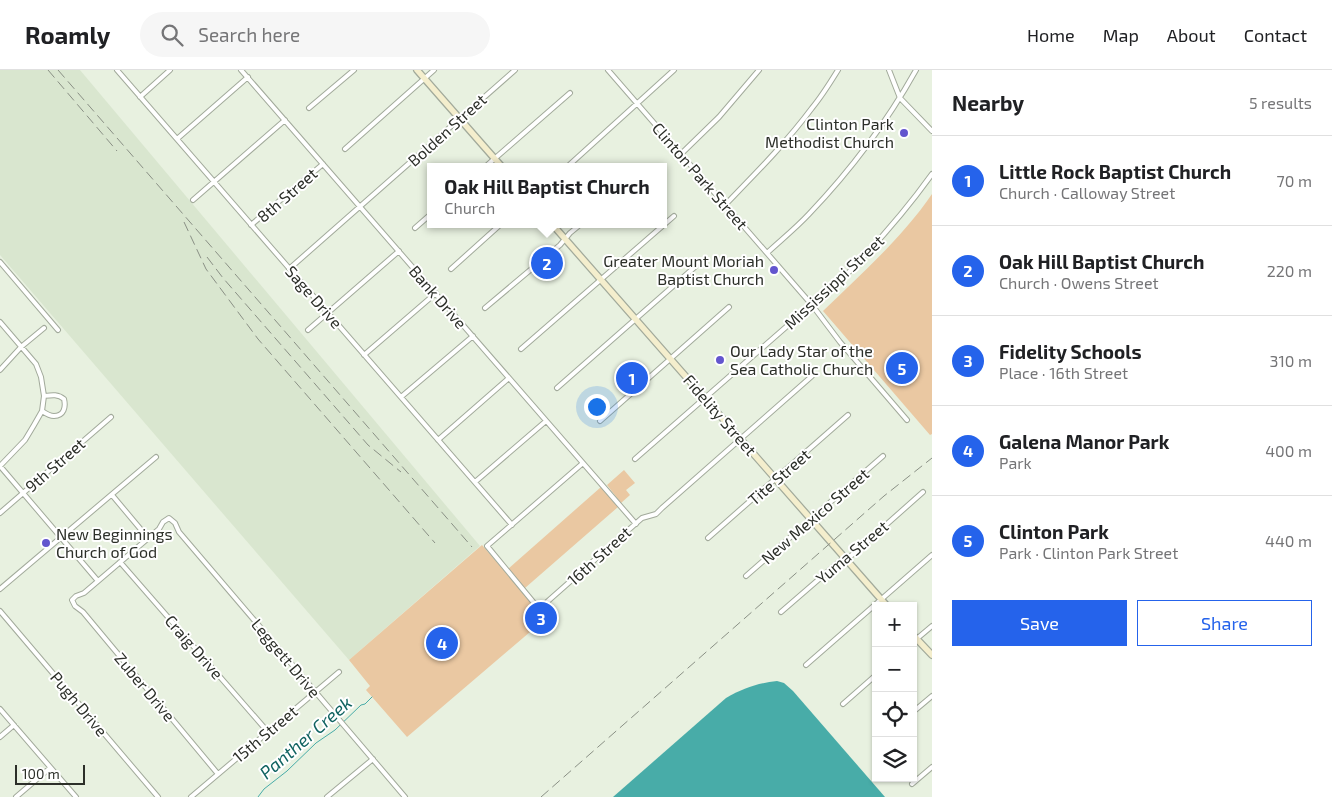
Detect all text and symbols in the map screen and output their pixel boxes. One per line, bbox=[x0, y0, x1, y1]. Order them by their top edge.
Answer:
search box bbox=[140, 12, 490, 57]
text: Roamly bbox=[25, 20, 110, 49]
icon: search bbox=[158, 21, 186, 49]
text: Search here bbox=[198, 23, 300, 46]
text: Home bbox=[1027, 24, 1075, 46]
text: Map bbox=[1103, 24, 1139, 46]
text: About bbox=[1167, 24, 1216, 46]
text: Contact bbox=[1244, 24, 1307, 46]
street label: Bolden Street bbox=[404, 89, 490, 170]
text: Nearby bbox=[952, 90, 1024, 115]
text: 5 results bbox=[1249, 93, 1312, 112]
place label: Clinton Park Methodist Church bbox=[765, 114, 894, 151]
street label: Clinton Park Street bbox=[649, 118, 752, 233]
marker: Clinton Park Methodist Church bbox=[898, 127, 910, 139]
text: Little Rock Baptist Church bbox=[999, 160, 1231, 183]
street label: 8th Street bbox=[253, 163, 321, 226]
popup bbox=[427, 163, 667, 228]
text: 1 bbox=[965, 171, 971, 190]
text: 70 m bbox=[1277, 171, 1312, 190]
text: Oak Hill Baptist Church bbox=[444, 175, 650, 198]
text: Church · Calloway Street bbox=[999, 183, 1175, 202]
text: Church bbox=[444, 198, 495, 217]
street label: Mississippi Street bbox=[780, 231, 887, 333]
pin: 2 bbox=[531, 244, 563, 282]
text: Oak Hill Baptist Church bbox=[999, 250, 1204, 273]
place label: Greater Mount Moriah Baptist Church bbox=[603, 251, 764, 288]
street label: Sage Drive bbox=[282, 261, 347, 332]
street label: Bank Drive bbox=[406, 261, 471, 332]
text: 2 bbox=[963, 261, 973, 280]
text: 220 m bbox=[1267, 261, 1312, 280]
marker: Greater Mount Moriah Baptist Church bbox=[768, 264, 780, 276]
text: Church · Owens Street bbox=[999, 273, 1159, 292]
text: Fidelity Schools bbox=[999, 340, 1142, 363]
place label: Our Lady Star of the Sea Catholic Church bbox=[730, 341, 873, 378]
pin: 5 bbox=[886, 349, 918, 387]
text: 3 bbox=[963, 351, 973, 370]
text: 310 m bbox=[1270, 351, 1312, 370]
marker: Our Lady Star of the Sea Catholic Church bbox=[714, 354, 726, 366]
pin: 1 bbox=[616, 359, 648, 397]
text: Place · 16th Street bbox=[999, 363, 1128, 382]
street label: Fidelity Street bbox=[680, 370, 761, 459]
your location bbox=[584, 394, 610, 420]
text: Galena Manor Park bbox=[999, 430, 1169, 453]
street label: 9th Street bbox=[21, 434, 88, 496]
text: 4 bbox=[963, 441, 973, 460]
text: 400 m bbox=[1265, 441, 1312, 460]
street label: Tite Street bbox=[744, 445, 814, 509]
text: Park bbox=[999, 453, 1032, 472]
street label: New Mexico Street bbox=[757, 464, 872, 567]
street label: Yuma Street bbox=[812, 516, 892, 587]
text: Clinton Park bbox=[999, 520, 1109, 543]
street label: 16th Street bbox=[563, 522, 634, 589]
place label: New Beginnings Church of God bbox=[56, 524, 173, 561]
text: 5 bbox=[964, 531, 972, 550]
text: 440 m bbox=[1265, 531, 1312, 550]
marker: New Beginnings Church of God bbox=[40, 537, 52, 549]
text: Park · Clinton Park Street bbox=[999, 543, 1178, 562]
pin: 3 bbox=[525, 599, 557, 637]
button: Save bbox=[952, 600, 1127, 646]
button: Share bbox=[1137, 600, 1312, 646]
map controls bbox=[872, 602, 917, 782]
button: + bbox=[872, 602, 917, 647]
street label: Craig Drive bbox=[161, 611, 227, 683]
street label: Leggett Drive bbox=[248, 614, 325, 701]
pin: 4 bbox=[426, 624, 458, 662]
button: − bbox=[872, 647, 917, 692]
street label: Zuber Drive bbox=[111, 649, 180, 725]
street label: Pugh Drive bbox=[47, 668, 112, 740]
water label: Panther Creek bbox=[255, 691, 356, 783]
button: locate bbox=[872, 692, 917, 737]
street label: 15th Street bbox=[229, 701, 301, 766]
button: layers bbox=[872, 737, 917, 782]
scale bar bbox=[15, 762, 85, 785]
text: 100 m bbox=[22, 765, 60, 782]

